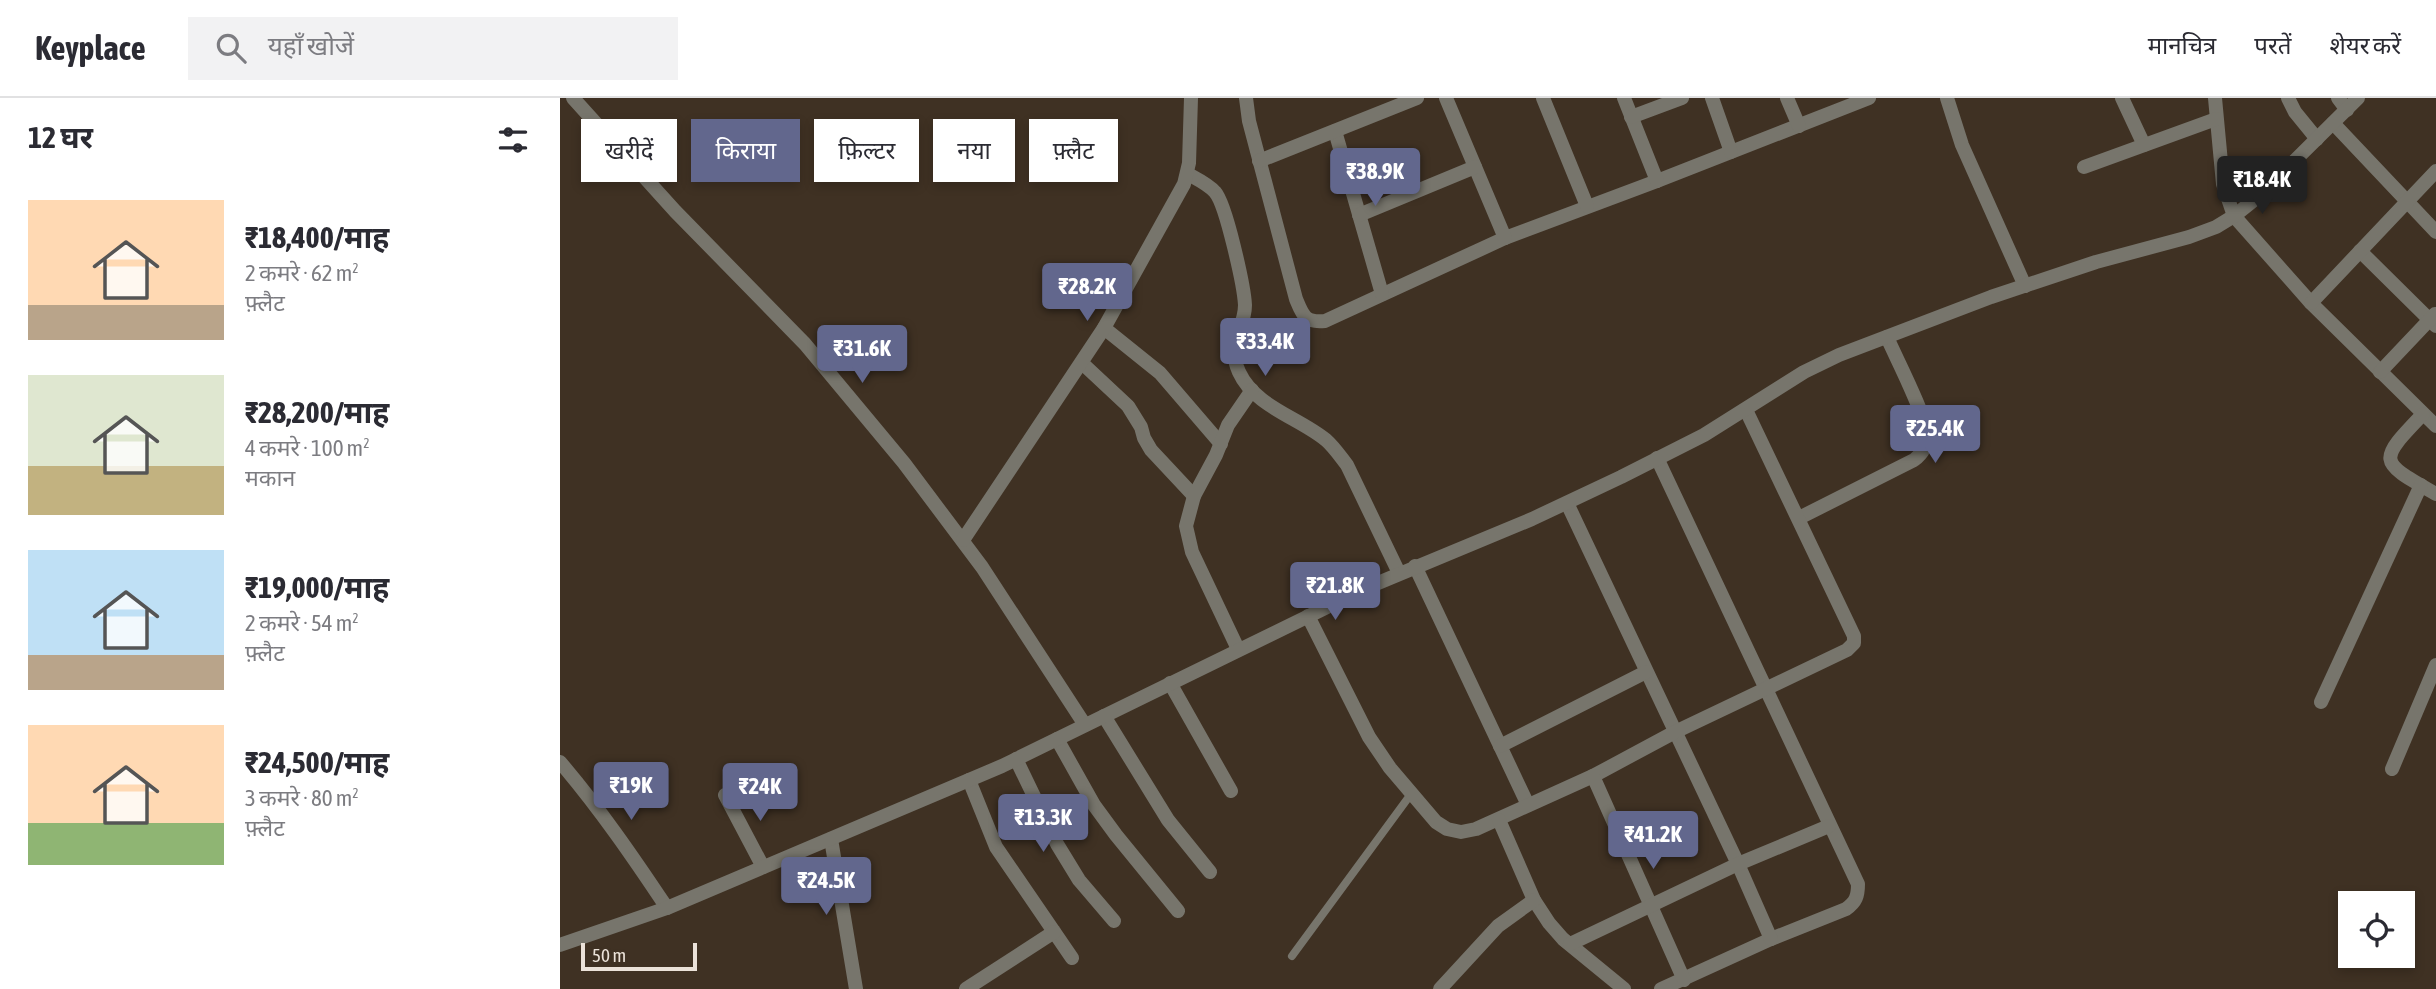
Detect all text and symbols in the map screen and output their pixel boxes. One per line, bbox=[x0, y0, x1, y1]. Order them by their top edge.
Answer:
search box bbox=[188, 17, 678, 80]
text: Keyplace bbox=[35, 29, 146, 67]
icon: search bbox=[212, 29, 250, 67]
text: यहाँ खोजें bbox=[268, 31, 354, 61]
text: मानचित्र bbox=[2148, 32, 2216, 59]
text: परतें bbox=[2254, 32, 2291, 59]
text: शेयर करें bbox=[2329, 32, 2401, 59]
chip: खरीदें bbox=[581, 119, 677, 182]
chip: किराया bbox=[691, 119, 800, 182]
chip: फ़िल्टर bbox=[814, 119, 919, 182]
chip: नया bbox=[933, 119, 1015, 182]
chip: फ़्लैट bbox=[1029, 119, 1118, 182]
text: 12 घर bbox=[28, 120, 93, 154]
icon: filters bbox=[494, 121, 532, 159]
pin: ₹38.9K bbox=[1318, 148, 1432, 208]
pin: ₹18.4K bbox=[2205, 156, 2319, 216]
text: ₹38.9K bbox=[1346, 158, 1404, 184]
text: ₹18.4K bbox=[2233, 166, 2291, 192]
text: ₹18,400/माह bbox=[245, 220, 389, 254]
icon: home bbox=[84, 228, 168, 312]
text: 2 कमरे · 62 m² bbox=[245, 260, 359, 286]
pin: ₹28.2K bbox=[1030, 264, 1144, 323]
text: ₹28.2K bbox=[1058, 273, 1116, 299]
text: फ़्लैट bbox=[245, 290, 285, 316]
pin: ₹33.4K bbox=[1208, 318, 1322, 378]
pin: ₹31.6K bbox=[805, 326, 919, 385]
text: ₹33.4K bbox=[1236, 328, 1294, 354]
text: ₹31.6K bbox=[833, 335, 891, 361]
text: ₹28,200/माह bbox=[245, 395, 389, 429]
icon: home bbox=[84, 403, 168, 487]
pin: ₹25.4K bbox=[1878, 406, 1992, 465]
text: ₹25.4K bbox=[1906, 415, 1964, 441]
text: 4 कमरे · 100 m² bbox=[245, 435, 370, 461]
text: मकान bbox=[245, 465, 295, 491]
pin: ₹21.8K bbox=[1278, 562, 1392, 622]
text: ₹19,000/माह bbox=[245, 570, 389, 604]
text: ₹21.8K bbox=[1306, 572, 1364, 598]
icon: home bbox=[84, 578, 168, 662]
text: 2 कमरे · 54 m² bbox=[245, 610, 359, 636]
text: फ़्लैट bbox=[245, 640, 285, 666]
text: ₹24,500/माह bbox=[245, 745, 389, 779]
icon: home bbox=[84, 753, 168, 837]
pin: ₹19K bbox=[590, 762, 672, 822]
pin: ₹24K bbox=[719, 764, 801, 823]
text: ₹19K bbox=[610, 772, 652, 798]
text: ₹24K bbox=[739, 773, 781, 799]
text: 3 कमरे · 80 m² bbox=[245, 785, 359, 811]
pin: ₹13.3K bbox=[986, 794, 1100, 854]
text: ₹13.3K bbox=[1014, 804, 1072, 830]
pin: ₹41.2K bbox=[1596, 812, 1710, 871]
text: फ़्लैट bbox=[245, 815, 285, 841]
text: ₹41.2K bbox=[1624, 821, 1682, 847]
pin: ₹24.5K bbox=[769, 858, 883, 917]
text: ₹24.5K bbox=[797, 867, 855, 893]
map controls bbox=[2338, 891, 2415, 968]
button: locate bbox=[2338, 891, 2415, 968]
scale bar bbox=[581, 940, 696, 972]
text: 50 m bbox=[592, 944, 626, 966]

